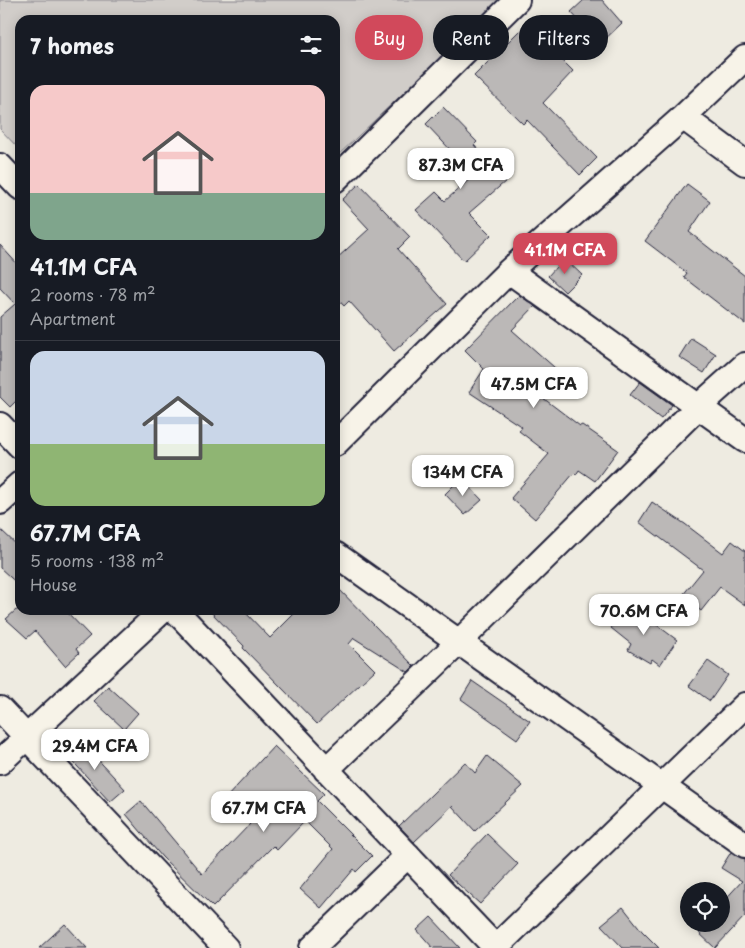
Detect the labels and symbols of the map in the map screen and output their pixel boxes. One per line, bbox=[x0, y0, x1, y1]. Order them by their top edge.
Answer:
pin: 87.3M CFA bbox=[404, 148, 518, 190]
pin: 41.1M CFA bbox=[508, 232, 622, 275]
pin: 47.5M CFA bbox=[477, 366, 591, 409]
pin: 134M CFA bbox=[411, 454, 515, 497]
pin: 70.6M CFA bbox=[587, 594, 701, 636]
pin: 29.4M CFA bbox=[38, 728, 152, 771]
pin: 67.7M CFA bbox=[207, 790, 321, 833]

